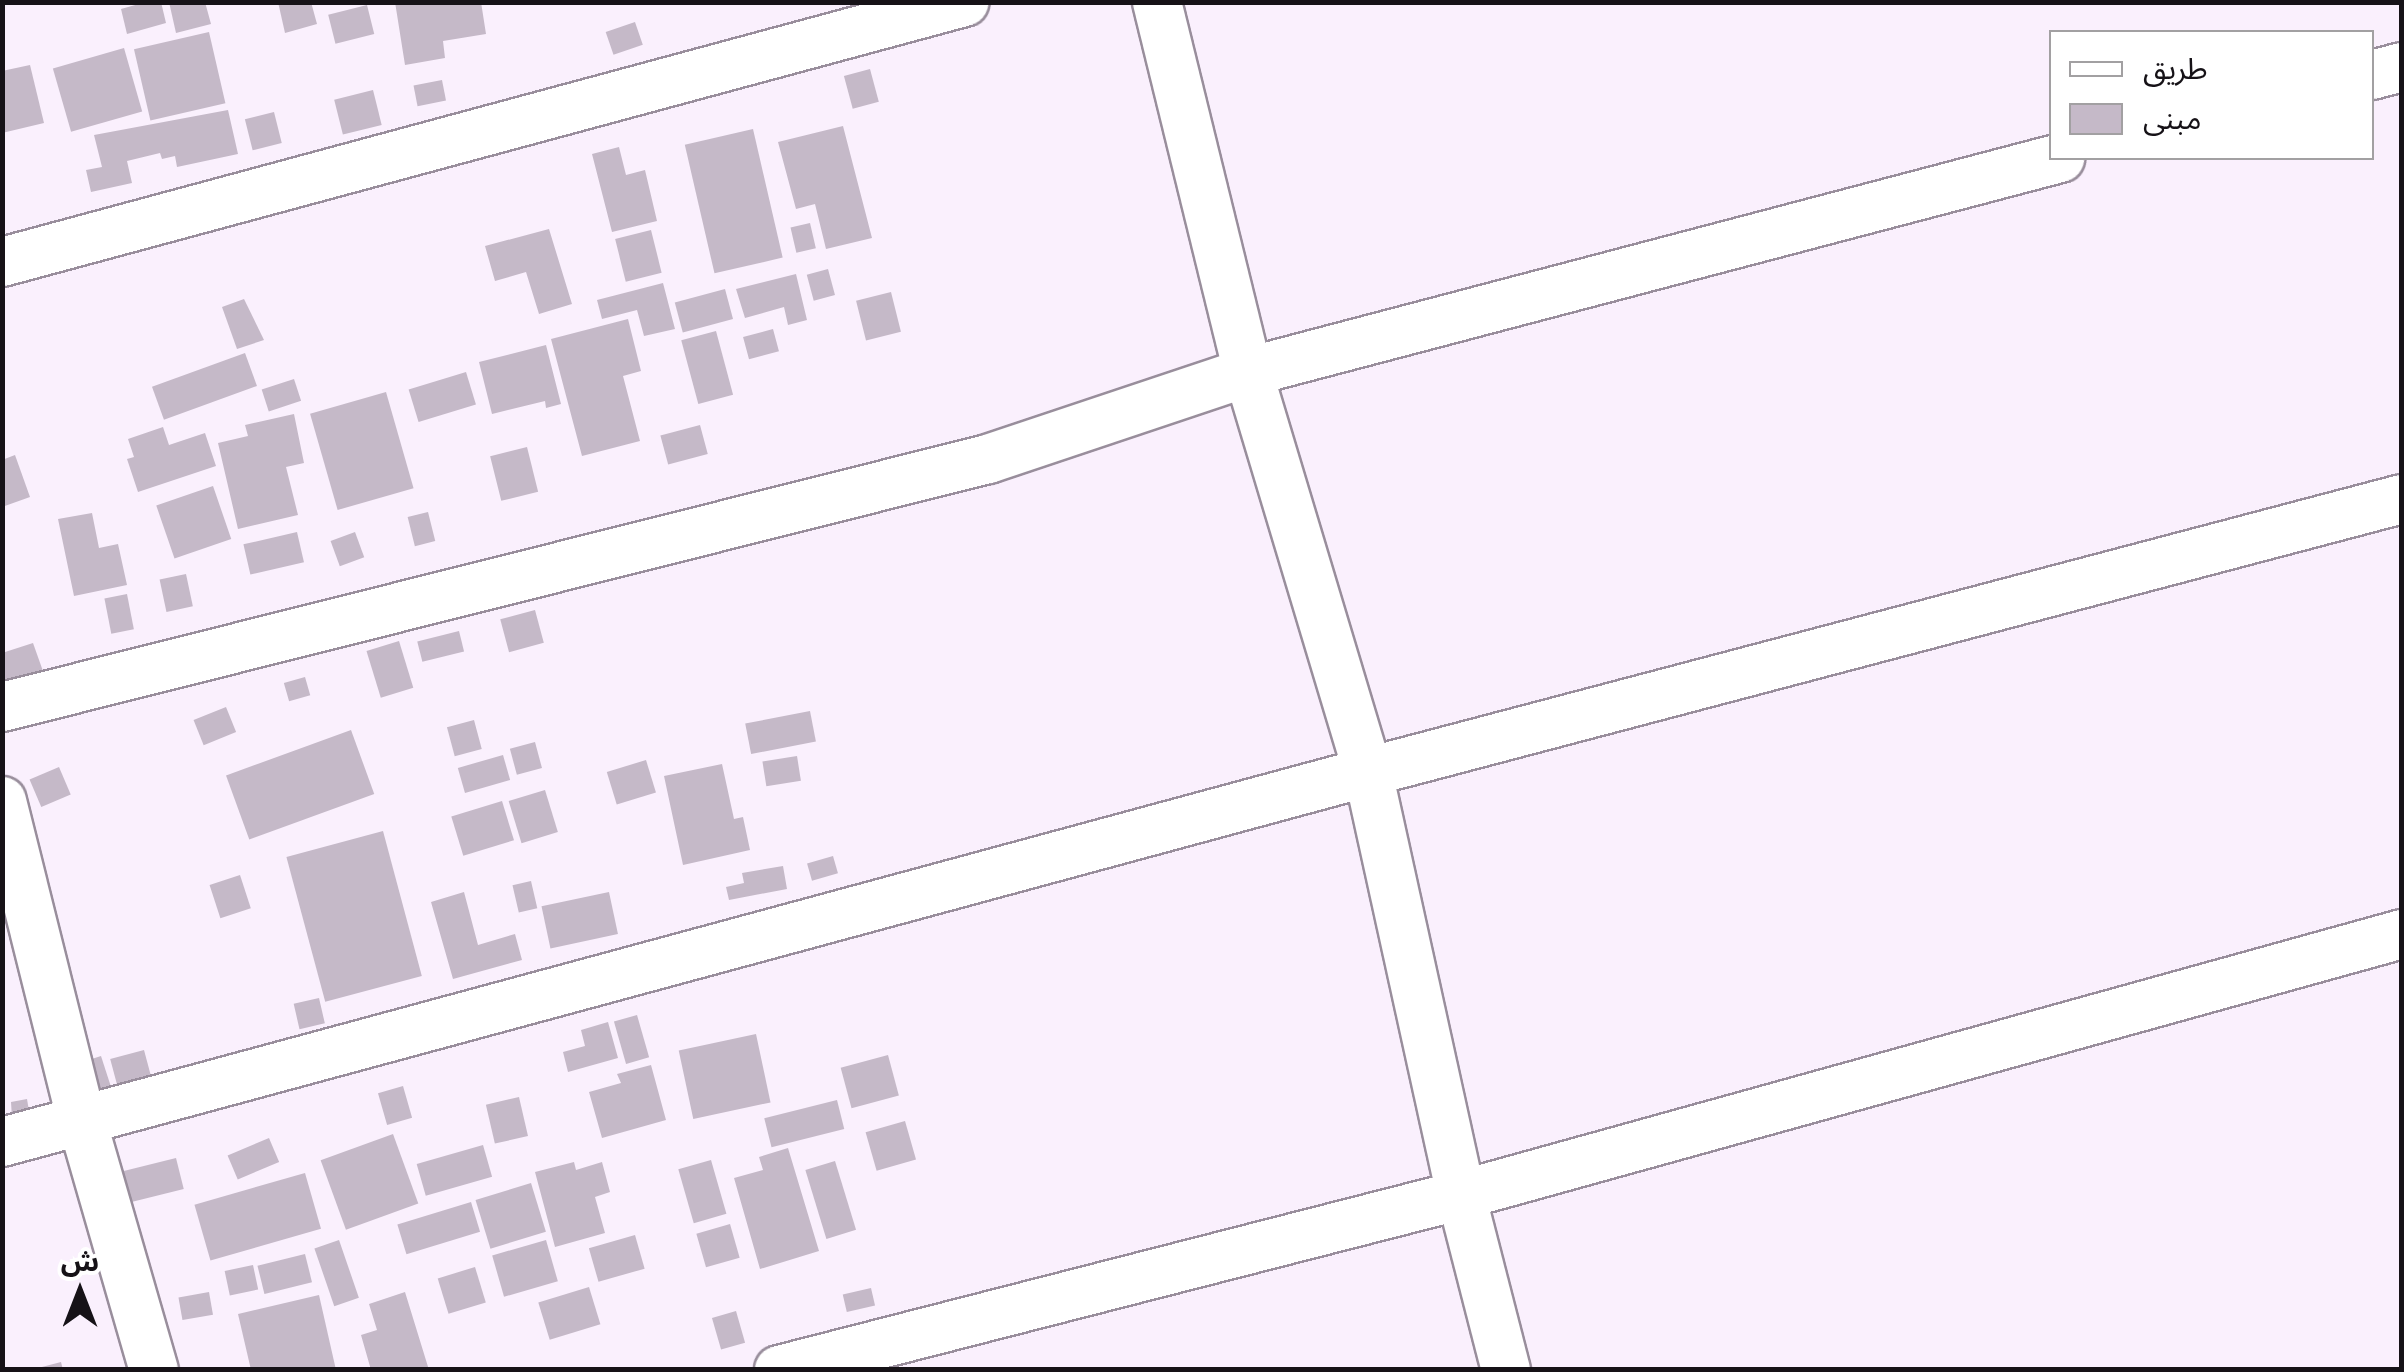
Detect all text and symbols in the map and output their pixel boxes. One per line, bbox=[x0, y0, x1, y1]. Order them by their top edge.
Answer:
legend bbox=[2049, 30, 2374, 160]
text: طريق bbox=[2143, 51, 2208, 87]
text: مبنى bbox=[2143, 101, 2201, 137]
north arrow bbox=[30, 1242, 130, 1342]
text: ش bbox=[61, 1245, 99, 1278]

